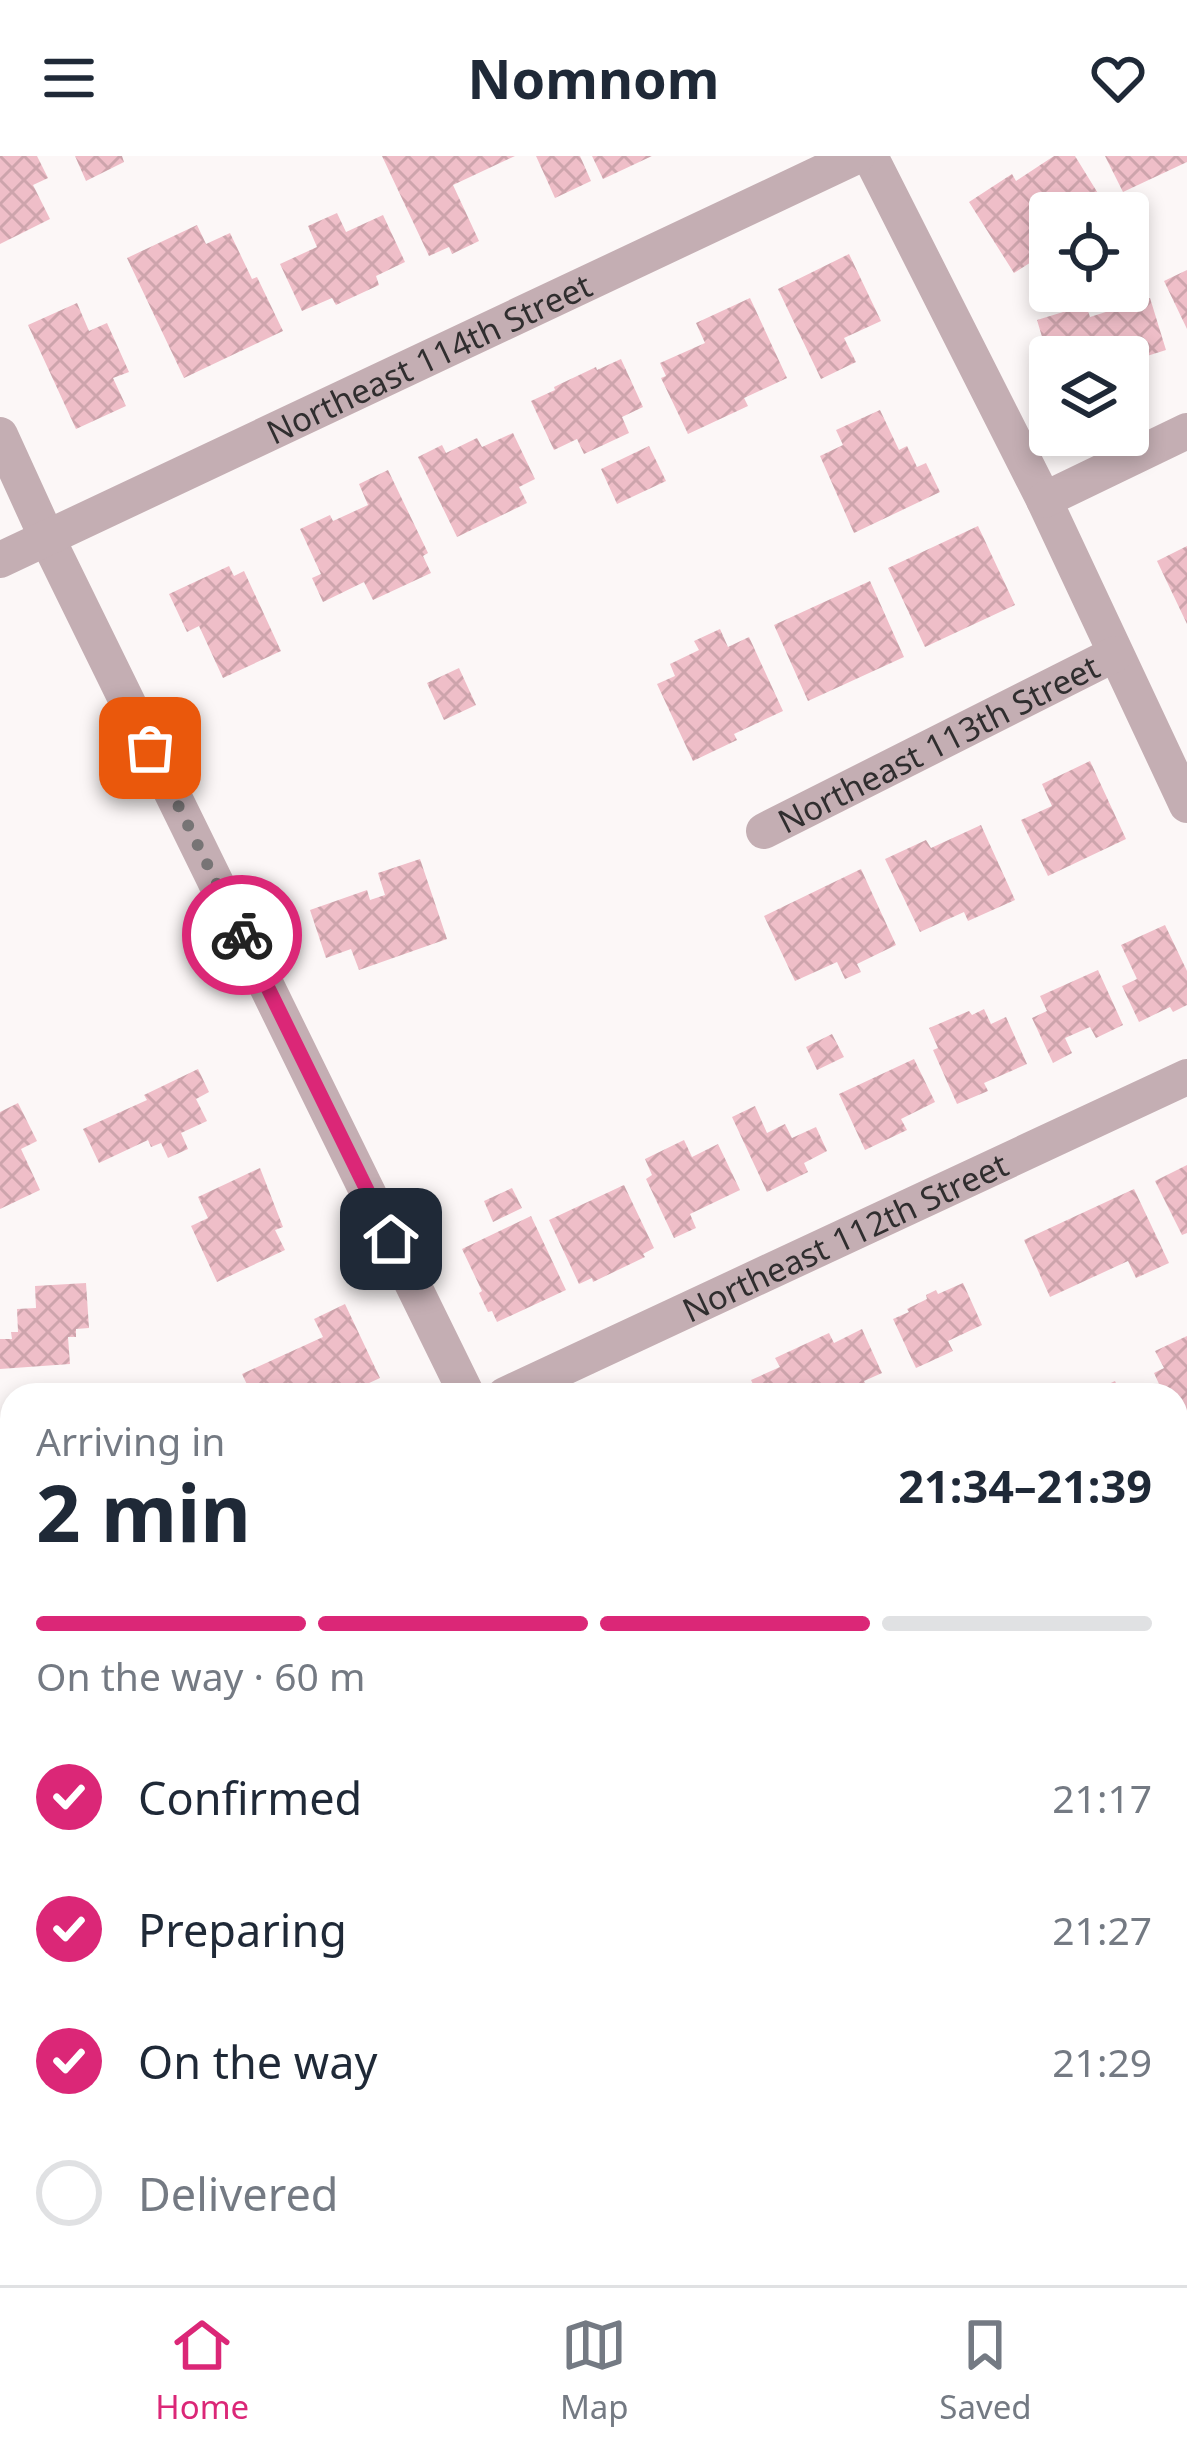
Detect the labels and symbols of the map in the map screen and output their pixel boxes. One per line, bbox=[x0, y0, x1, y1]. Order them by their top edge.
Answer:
street label: Northeast 114th Street bbox=[259, 262, 599, 454]
street label: Northeast 113th Street bbox=[770, 643, 1106, 843]
pin bbox=[99, 697, 201, 799]
courier bbox=[182, 875, 302, 995]
street label: Northeast 112th Street bbox=[675, 1141, 1015, 1332]
pin bbox=[340, 1188, 442, 1290]

